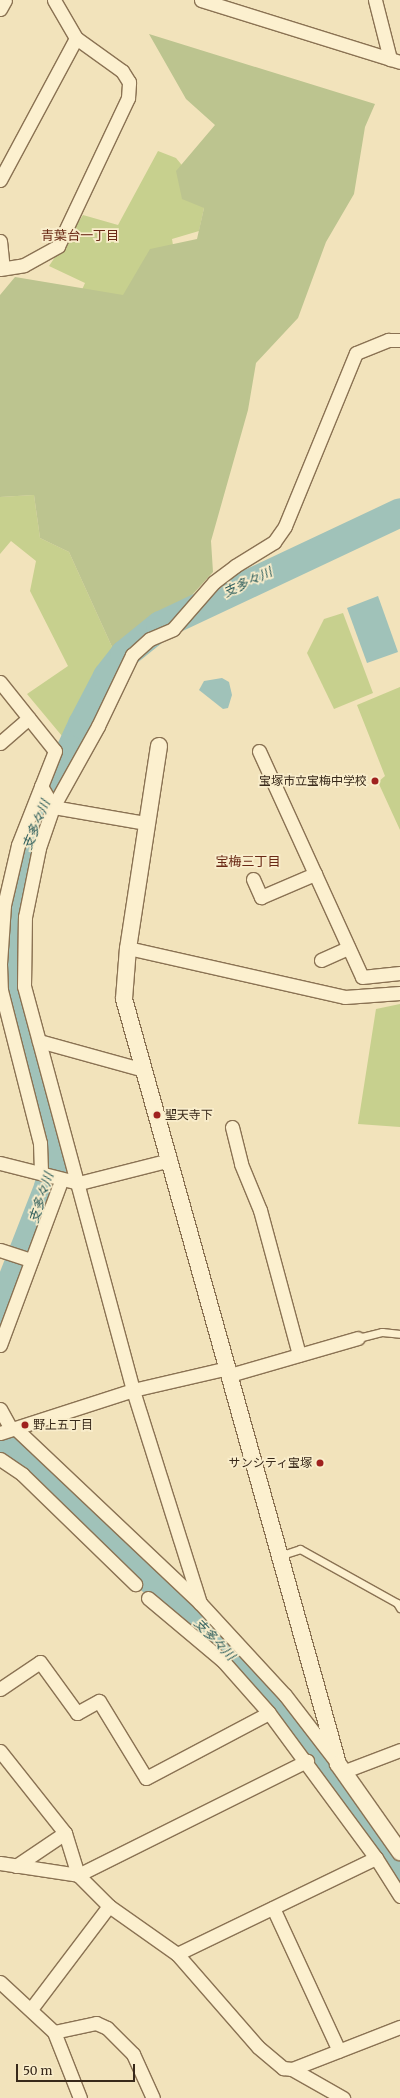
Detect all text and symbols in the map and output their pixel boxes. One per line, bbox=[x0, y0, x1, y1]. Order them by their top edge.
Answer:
district label: 青葉台一丁目 bbox=[41, 228, 119, 244]
water label: 支多々川 bbox=[221, 565, 275, 601]
place label: 宝塚市立宝梅中学校 bbox=[259, 774, 367, 788]
marker: 宝塚市立宝梅中学校 bbox=[370, 776, 380, 786]
water label: 支多々川 bbox=[20, 798, 54, 852]
district label: 宝梅三丁目 bbox=[216, 854, 280, 870]
place label: 聖天寺下 bbox=[165, 1108, 213, 1122]
marker: 聖天寺下 bbox=[152, 1110, 162, 1120]
water label: 支多々川 bbox=[27, 1171, 57, 1225]
place label: 野上五丁目 bbox=[33, 1418, 93, 1432]
marker: 野上五丁目 bbox=[20, 1420, 30, 1430]
place label: サンシティ宝塚 bbox=[228, 1456, 312, 1470]
marker: サンシティ宝塚 bbox=[315, 1458, 325, 1468]
water label: 支多々川 bbox=[190, 1616, 238, 1664]
scale bar bbox=[18, 2056, 137, 2082]
text: 50 m bbox=[23, 2063, 52, 2078]

